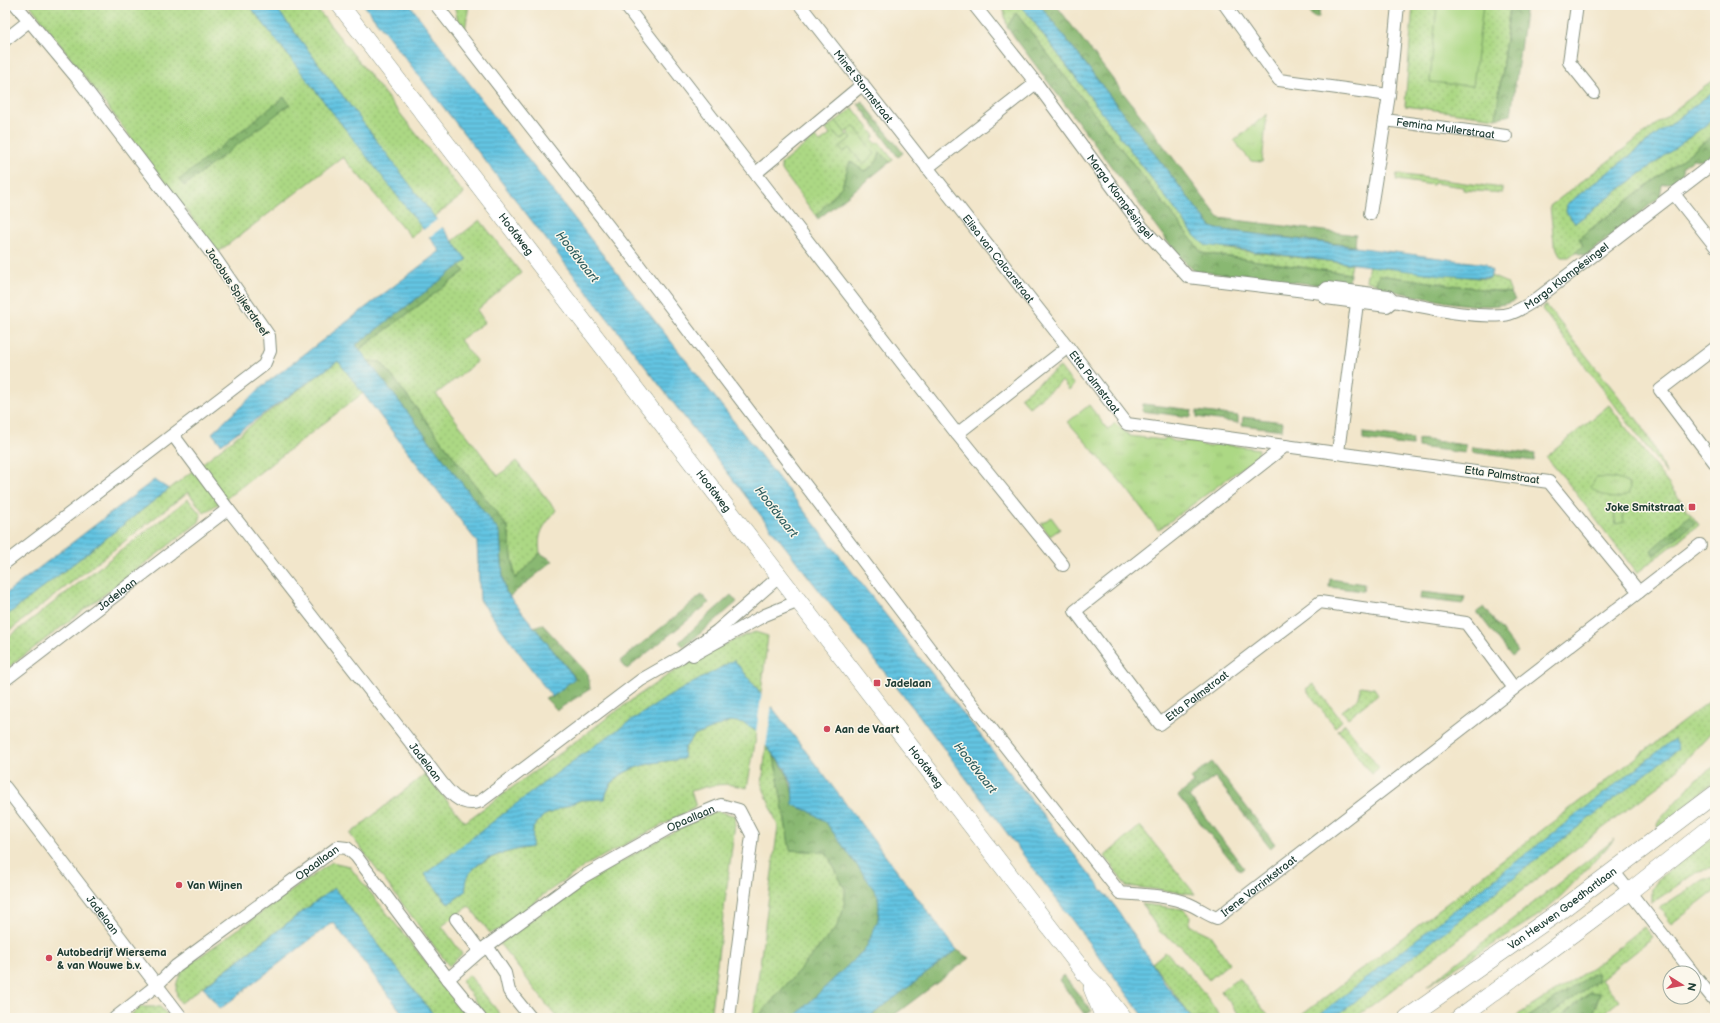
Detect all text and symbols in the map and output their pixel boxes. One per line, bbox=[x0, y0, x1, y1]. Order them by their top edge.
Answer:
street label: Minet Stormstraat bbox=[831, 47, 896, 125]
street label: Femina Mullerstraat bbox=[1395, 115, 1496, 141]
street label: Marga Klompésingel bbox=[1084, 152, 1156, 242]
street label: Hoofdweg bbox=[496, 210, 536, 258]
street label: Elisa van Calcarstraat bbox=[960, 212, 1038, 306]
water label: Hoofdvaart bbox=[552, 228, 602, 286]
street label: Marga Klompésingel bbox=[1522, 240, 1611, 312]
street label: Jacobus Spijkerdreef bbox=[202, 245, 272, 339]
street label: Etta Palmstraat bbox=[1067, 348, 1123, 416]
street label: Etta Palmstraat bbox=[1464, 463, 1541, 487]
street label: Hoofdweg bbox=[694, 467, 734, 514]
water label: Hoofdvaart bbox=[751, 483, 801, 541]
place label: Joke Smitstraat bbox=[1605, 501, 1684, 514]
marker: Joke Smitstraat bbox=[1687, 502, 1697, 512]
street label: Jadelaan bbox=[95, 575, 139, 613]
street label: Etta Palmstraat bbox=[1163, 667, 1231, 724]
place label: Jadelaan bbox=[885, 677, 931, 690]
marker: Jadelaan bbox=[872, 678, 882, 688]
place label: Aan de Vaart bbox=[834, 723, 899, 736]
marker: Aan de Vaart bbox=[822, 724, 832, 734]
water label: Hoofdvaart bbox=[950, 739, 1000, 797]
street label: Jadelaan bbox=[407, 740, 445, 784]
street label: Hoofdweg bbox=[906, 743, 946, 790]
street label: Opaallaan bbox=[664, 802, 716, 834]
street label: Opaallaan bbox=[292, 842, 341, 883]
street label: Irene Vorrinkstraat bbox=[1218, 852, 1299, 919]
street label: Van Heuven Goedhartlaan bbox=[1505, 864, 1619, 952]
place label: Van Wijnen bbox=[187, 879, 242, 892]
marker: Van Wijnen bbox=[174, 880, 184, 890]
street label: Jadelaan bbox=[84, 893, 122, 937]
place label: Autobedrijf Wiersema & van Wouwe b.v. bbox=[56, 946, 167, 972]
marker: Autobedrijf Wiersema & van Wouwe b.v. bbox=[44, 953, 54, 963]
north arrow bbox=[1662, 965, 1702, 1005]
text: N bbox=[1684, 982, 1698, 992]

